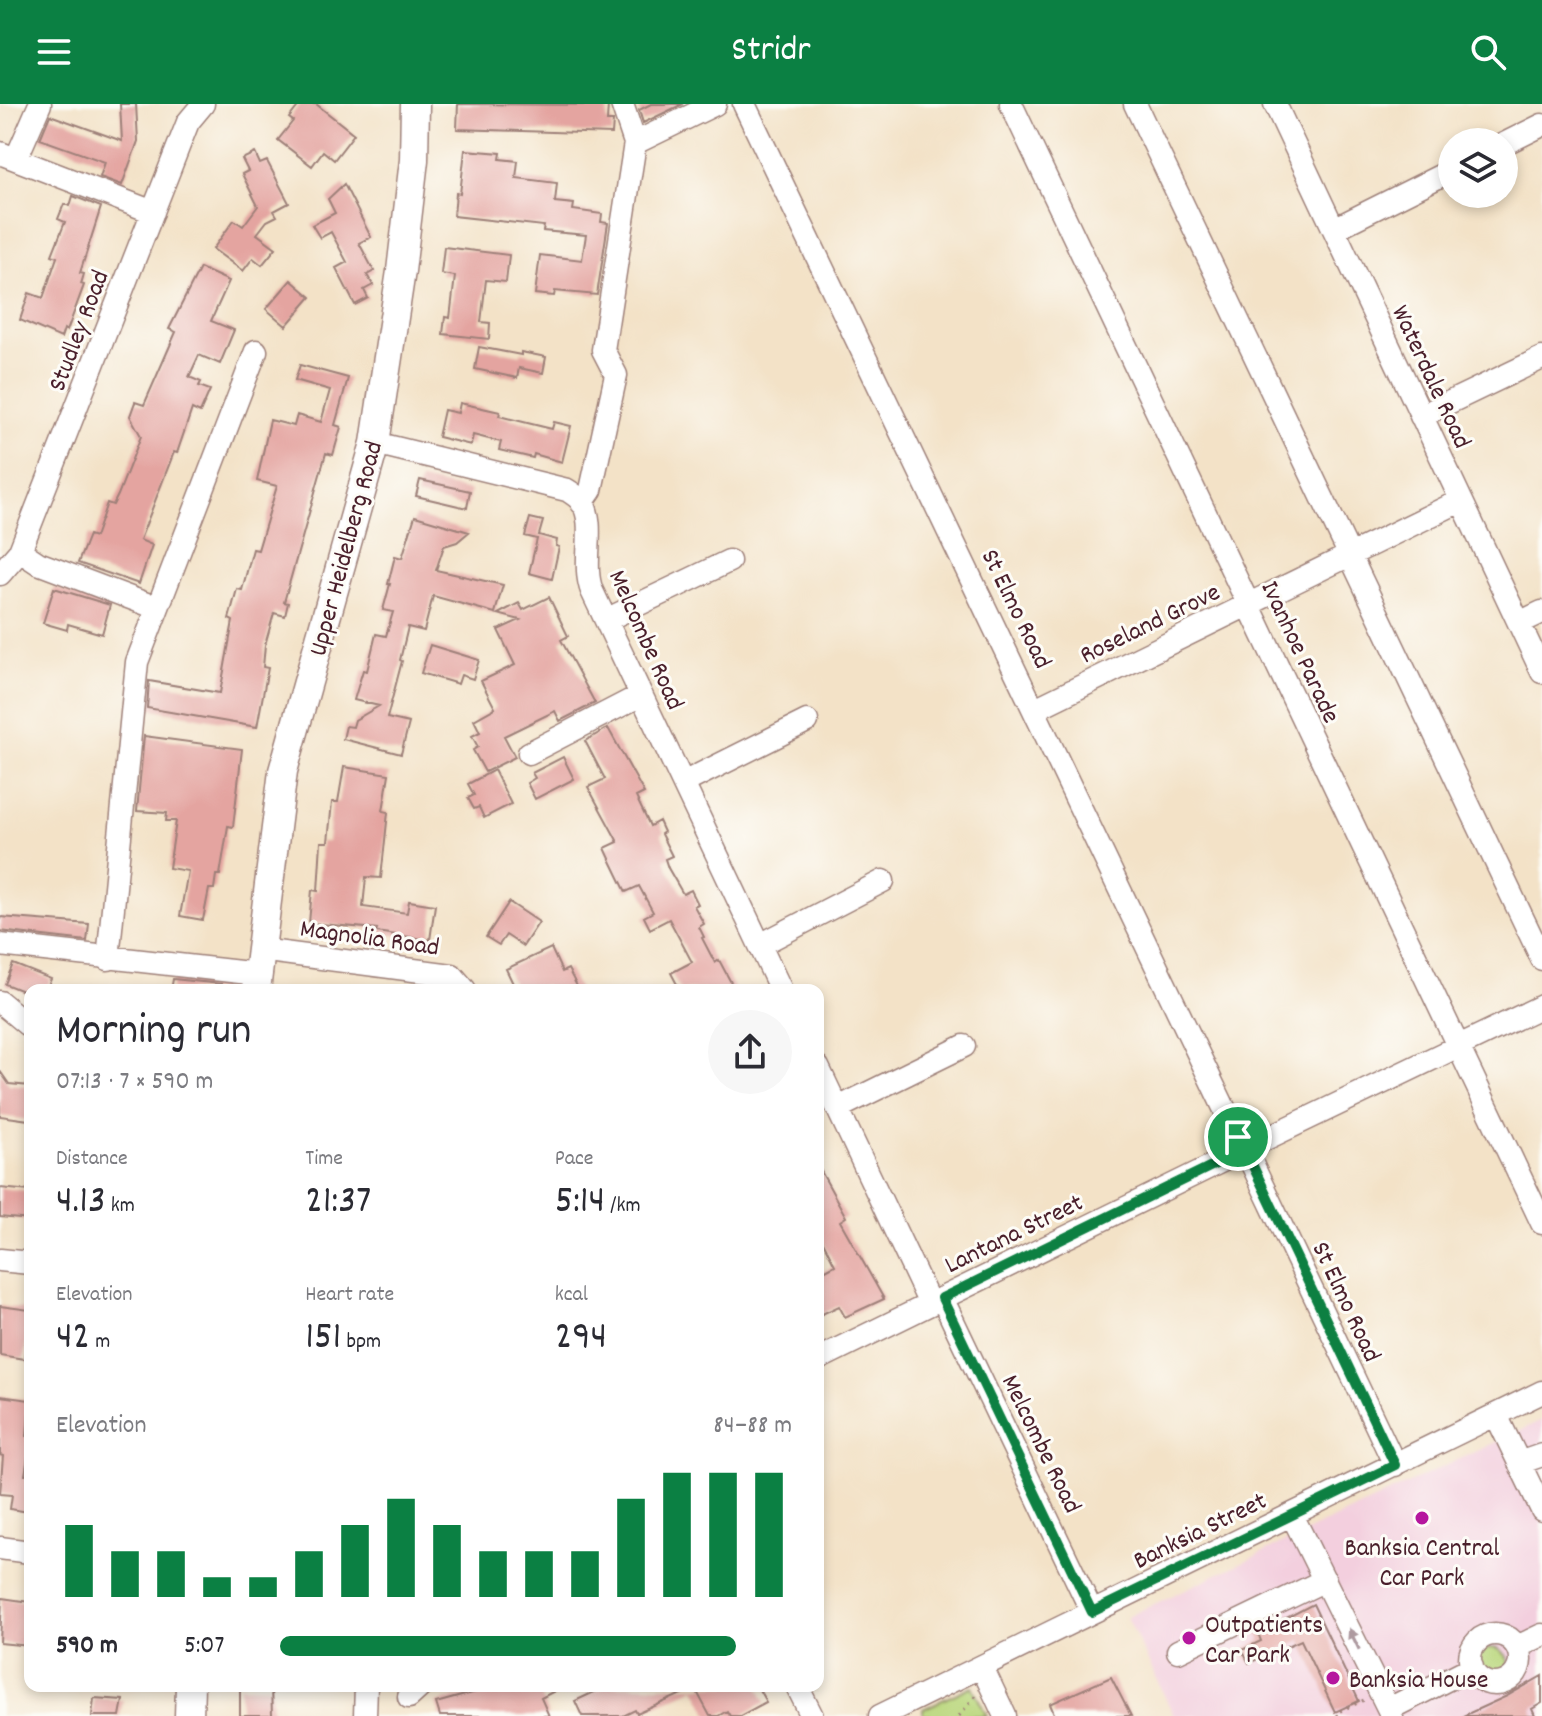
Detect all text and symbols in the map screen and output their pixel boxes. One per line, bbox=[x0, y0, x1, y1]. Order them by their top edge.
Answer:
text: Stridr bbox=[731, 26, 811, 78]
icon: menu bbox=[32, 30, 76, 74]
icon: search bbox=[1466, 30, 1510, 74]
map controls bbox=[1438, 128, 1518, 208]
button: layers bbox=[1438, 128, 1518, 208]
street label: Studley Road bbox=[40, 265, 120, 397]
street label: Waterdale Road bbox=[1380, 300, 1479, 455]
street label: Upper Heidelberg Road bbox=[301, 437, 394, 661]
street label: St Elmo Road bbox=[970, 543, 1060, 676]
street label: Melcombe Road bbox=[597, 564, 692, 716]
street label: Roseland Grove bbox=[1074, 575, 1227, 675]
street label: Ivanhoe Parade bbox=[1250, 575, 1348, 730]
street label: Magnolia Road bbox=[298, 911, 441, 968]
text: Morning run bbox=[56, 1002, 251, 1065]
button: share bbox=[708, 1010, 792, 1094]
text: 07:13 · 7 × 590 m bbox=[56, 1064, 213, 1101]
pin bbox=[1204, 1103, 1272, 1171]
icon: arrive bbox=[1216, 1115, 1260, 1159]
text: Distance bbox=[56, 1144, 128, 1175]
text: Time bbox=[305, 1144, 343, 1175]
text: Pace bbox=[555, 1144, 594, 1175]
text: 4.13 bbox=[56, 1175, 106, 1232]
text: 21:37 bbox=[305, 1175, 371, 1232]
text: 5:14 bbox=[555, 1175, 605, 1232]
street label: Lantana Street bbox=[939, 1185, 1090, 1285]
text: km bbox=[106, 1191, 135, 1222]
text: /km bbox=[605, 1191, 641, 1222]
street label: St Elmo Road bbox=[1301, 1236, 1389, 1369]
text: Elevation bbox=[56, 1280, 133, 1311]
text: Heart rate bbox=[305, 1280, 394, 1311]
text: kcal bbox=[555, 1280, 588, 1311]
text: 42 bbox=[56, 1311, 90, 1368]
text: 151 bbox=[305, 1311, 341, 1368]
text: 294 bbox=[555, 1311, 607, 1368]
text: m bbox=[90, 1327, 110, 1358]
text: bpm bbox=[341, 1327, 381, 1358]
street label: Melcombe Road bbox=[990, 1369, 1089, 1520]
text: Elevation bbox=[56, 1408, 146, 1445]
text: 84–88 m bbox=[713, 1408, 792, 1445]
street label: Banksia Street bbox=[1128, 1484, 1274, 1580]
marker: Banksia Central Car Park bbox=[1413, 1509, 1431, 1527]
place label: Banksia Central Car Park bbox=[1345, 1531, 1499, 1598]
place label: Outpatients Car Park bbox=[1205, 1608, 1323, 1675]
one-way arrow bbox=[1347, 1627, 1361, 1650]
text: 590 m bbox=[56, 1628, 118, 1665]
text: 5:07 bbox=[184, 1628, 224, 1665]
marker: Outpatients Car Park bbox=[1180, 1629, 1198, 1647]
place label: Banksia House bbox=[1349, 1663, 1489, 1700]
marker: Banksia House bbox=[1324, 1669, 1342, 1687]

